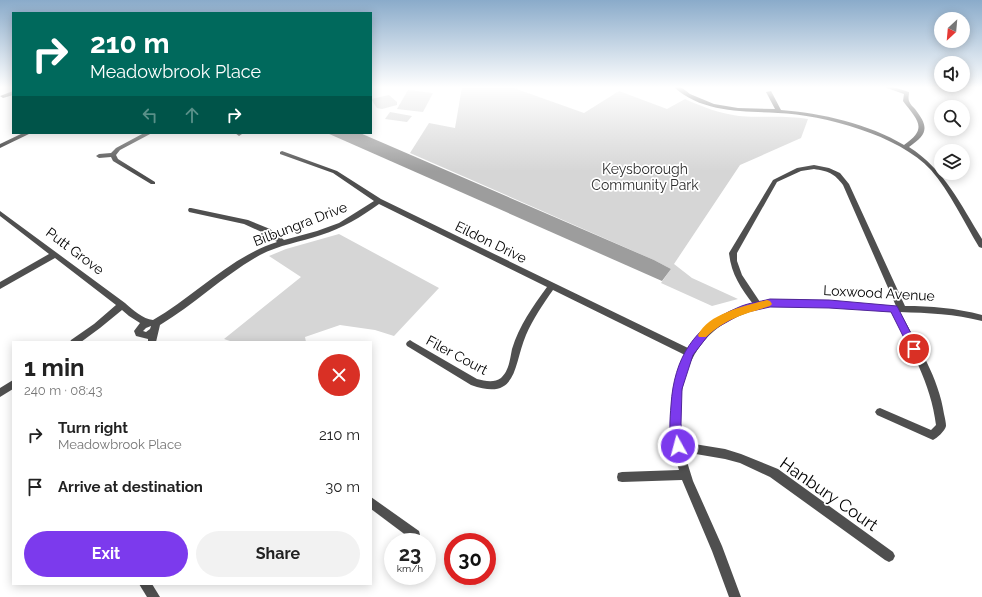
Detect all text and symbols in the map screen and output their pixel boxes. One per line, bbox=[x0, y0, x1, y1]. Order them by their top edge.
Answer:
north arrow bbox=[934, 12, 970, 48]
map controls bbox=[934, 12, 970, 180]
text: 210 m bbox=[90, 27, 170, 60]
icon: right bbox=[24, 28, 76, 80]
button: sound bbox=[934, 56, 970, 92]
text: Meadowbrook Place bbox=[90, 61, 261, 82]
button: search bbox=[934, 100, 970, 136]
icon: left bbox=[139, 104, 161, 126]
icon: ahead bbox=[181, 104, 203, 126]
icon: right bbox=[223, 104, 245, 126]
button: layers bbox=[934, 144, 970, 180]
park label: Keysborough Community Park bbox=[591, 161, 699, 193]
street label: Bilbungra Drive bbox=[251, 199, 349, 249]
street label: Eildon Drive bbox=[453, 218, 529, 266]
street label: Putt Grove bbox=[43, 224, 107, 278]
street label: Loxwood Avenue bbox=[823, 282, 935, 304]
street label: Filer Court bbox=[424, 332, 491, 378]
pin bbox=[897, 332, 931, 366]
icon: arrive bbox=[903, 338, 925, 360]
text: 1 min bbox=[24, 353, 85, 382]
button: close bbox=[318, 354, 360, 396]
text: 240 m · 08:43 bbox=[24, 383, 102, 398]
text: Turn right bbox=[58, 419, 128, 437]
icon: right bbox=[24, 424, 46, 446]
position arrow bbox=[657, 425, 699, 467]
text: 210 m bbox=[319, 426, 360, 444]
text: Meadowbrook Place bbox=[58, 437, 182, 452]
street label: Hanbury Court bbox=[776, 453, 882, 535]
icon: arrive bbox=[24, 476, 46, 498]
text: Arrive at destination bbox=[58, 478, 203, 496]
text: 30 m bbox=[325, 478, 360, 496]
button: Exit bbox=[24, 531, 188, 577]
button: Share bbox=[196, 531, 360, 577]
speed limit sign: 30 bbox=[444, 533, 496, 585]
text: 23 bbox=[399, 542, 421, 566]
text: km/h bbox=[397, 563, 423, 574]

